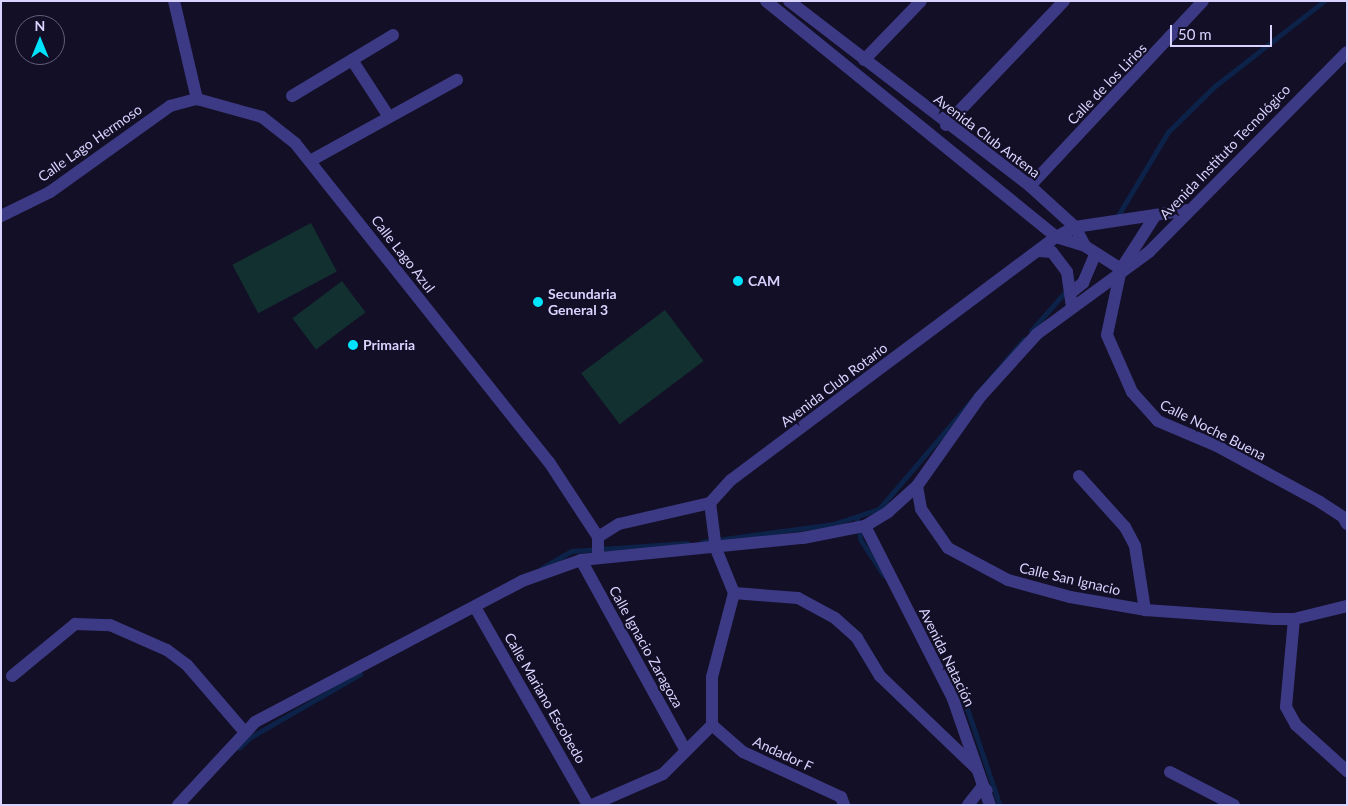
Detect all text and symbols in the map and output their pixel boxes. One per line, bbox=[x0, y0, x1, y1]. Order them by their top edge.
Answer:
north arrow bbox=[15, 15, 65, 65]
scale bar bbox=[1173, 15, 1276, 47]
text: N bbox=[35, 17, 45, 34]
text: 50 m bbox=[1178, 25, 1212, 43]
street label: Calle de los Lirios bbox=[1064, 40, 1150, 128]
street label: Avenida Instituto Tecnológico bbox=[1156, 81, 1294, 223]
street label: Avenida Club Antena bbox=[930, 90, 1044, 182]
street label: Calle Lago Hermoso bbox=[35, 101, 145, 185]
street label: Calle Lago Azul bbox=[368, 212, 438, 296]
place label: CAM bbox=[748, 273, 780, 289]
marker: CAM bbox=[732, 275, 744, 287]
place label: Secundaria General 3 bbox=[548, 286, 617, 318]
marker: Secundaria General 3 bbox=[532, 296, 544, 308]
place label: Primaria bbox=[363, 337, 415, 353]
marker: Primaria bbox=[347, 339, 359, 351]
street label: Avenida Club Rotario bbox=[777, 339, 891, 431]
street label: Calle Noche Buena bbox=[1157, 396, 1269, 464]
street label: Calle San Ignacio bbox=[1018, 559, 1122, 599]
street label: Calle Ignacio Zaragoza bbox=[606, 583, 686, 711]
street label: Avenida Natación bbox=[916, 605, 978, 709]
street label: Calle Mariano Escobedo bbox=[501, 630, 589, 766]
street label: Andador F bbox=[750, 733, 816, 775]

